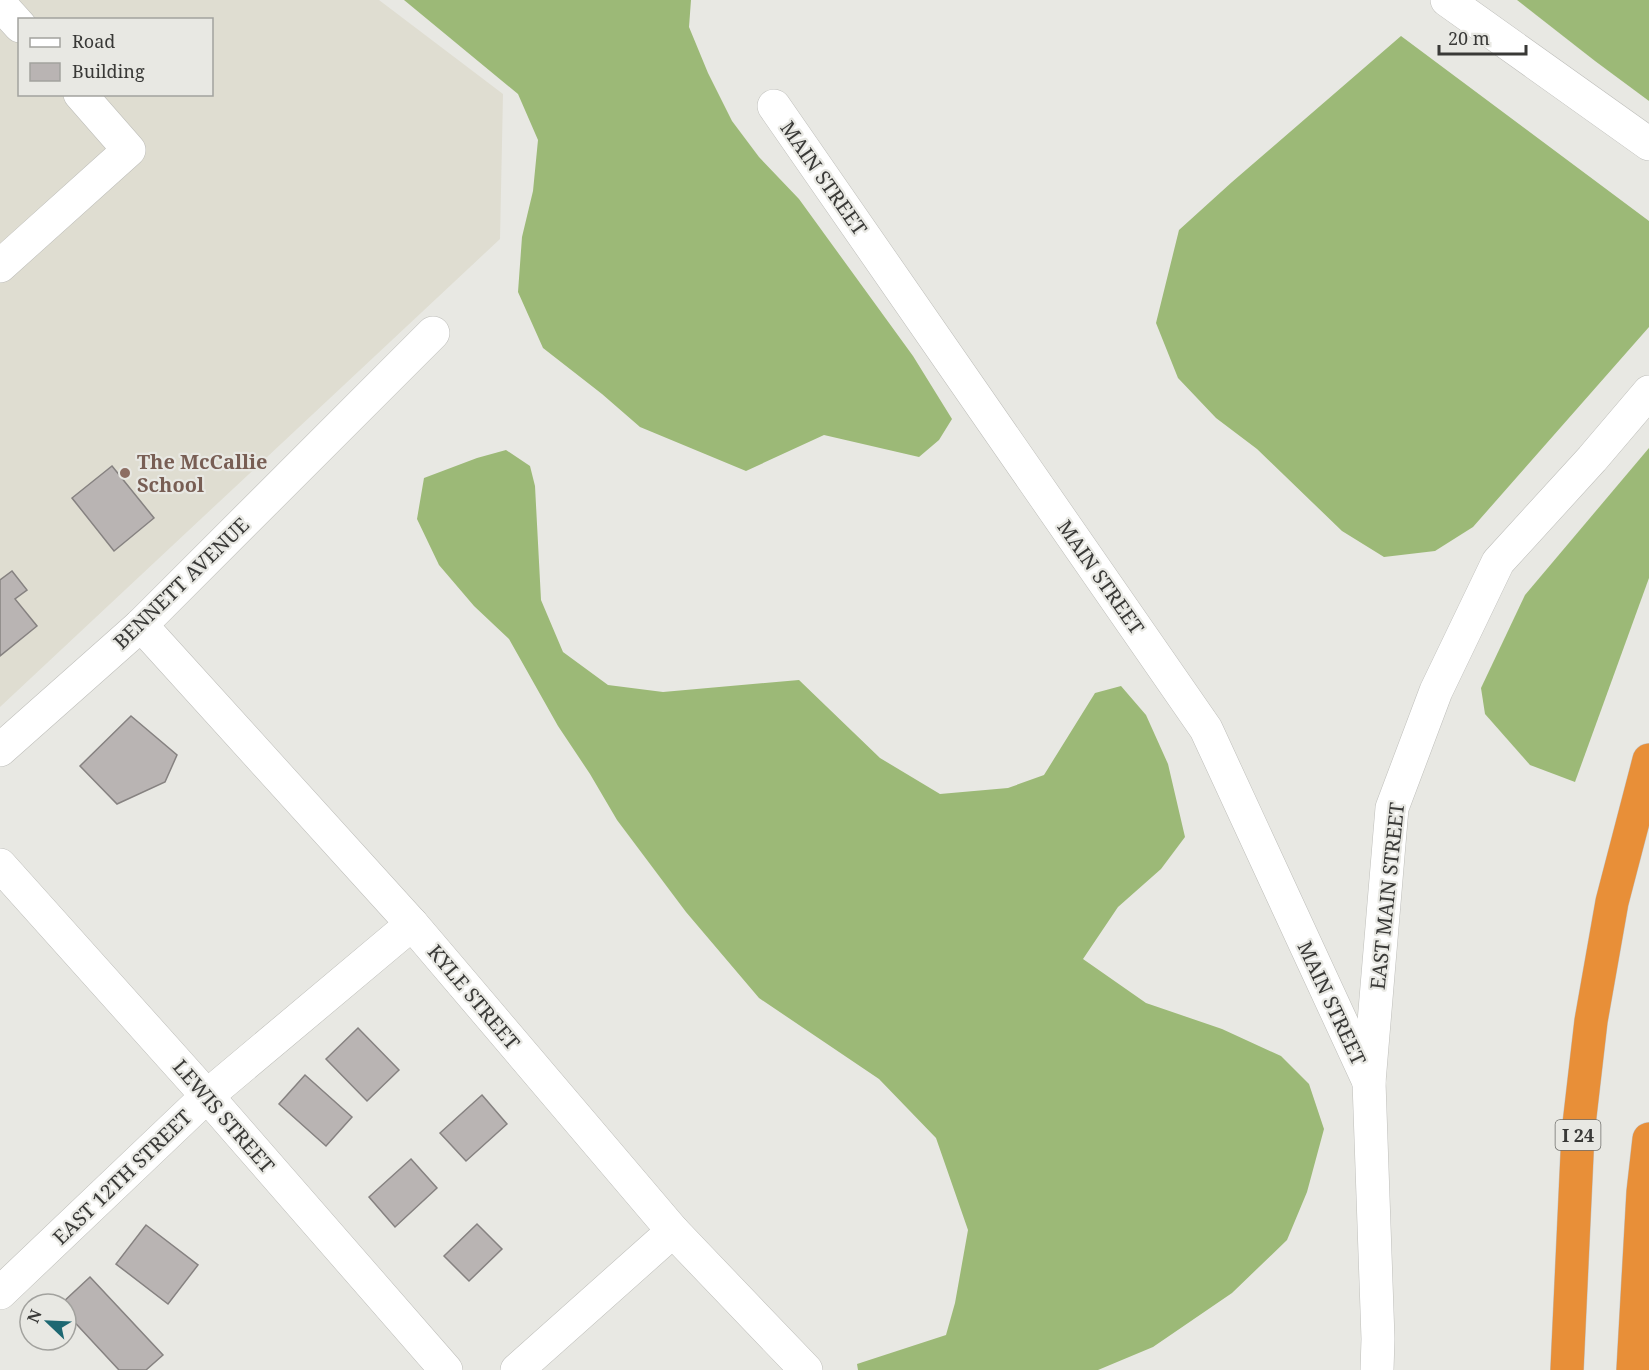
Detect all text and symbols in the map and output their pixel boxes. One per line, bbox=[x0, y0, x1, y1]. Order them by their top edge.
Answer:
legend bbox=[18, 18, 213, 96]
scale bar bbox=[1439, 18, 1526, 56]
text: 20 m bbox=[1448, 26, 1490, 50]
text: Road bbox=[72, 29, 115, 53]
text: Building bbox=[72, 59, 145, 83]
street label: MAIN STREET bbox=[775, 115, 873, 241]
place label: The McCallie School bbox=[137, 448, 268, 498]
marker: The McCallie School bbox=[118, 466, 132, 480]
street label: BENNETT AVENUE bbox=[107, 511, 255, 655]
street label: MAIN STREET bbox=[1052, 514, 1150, 640]
street label: EAST MAIN STREET bbox=[1364, 801, 1410, 991]
street label: MAIN STREET bbox=[1292, 937, 1372, 1069]
street label: KYLE STREET bbox=[422, 939, 526, 1055]
street label: LEWIS STREET bbox=[167, 1054, 281, 1178]
street label: EAST 12TH STREET bbox=[47, 1104, 197, 1250]
road number: I 24 bbox=[1556, 1120, 1600, 1150]
north arrow bbox=[18, 1292, 78, 1352]
text: N bbox=[22, 1306, 47, 1326]

